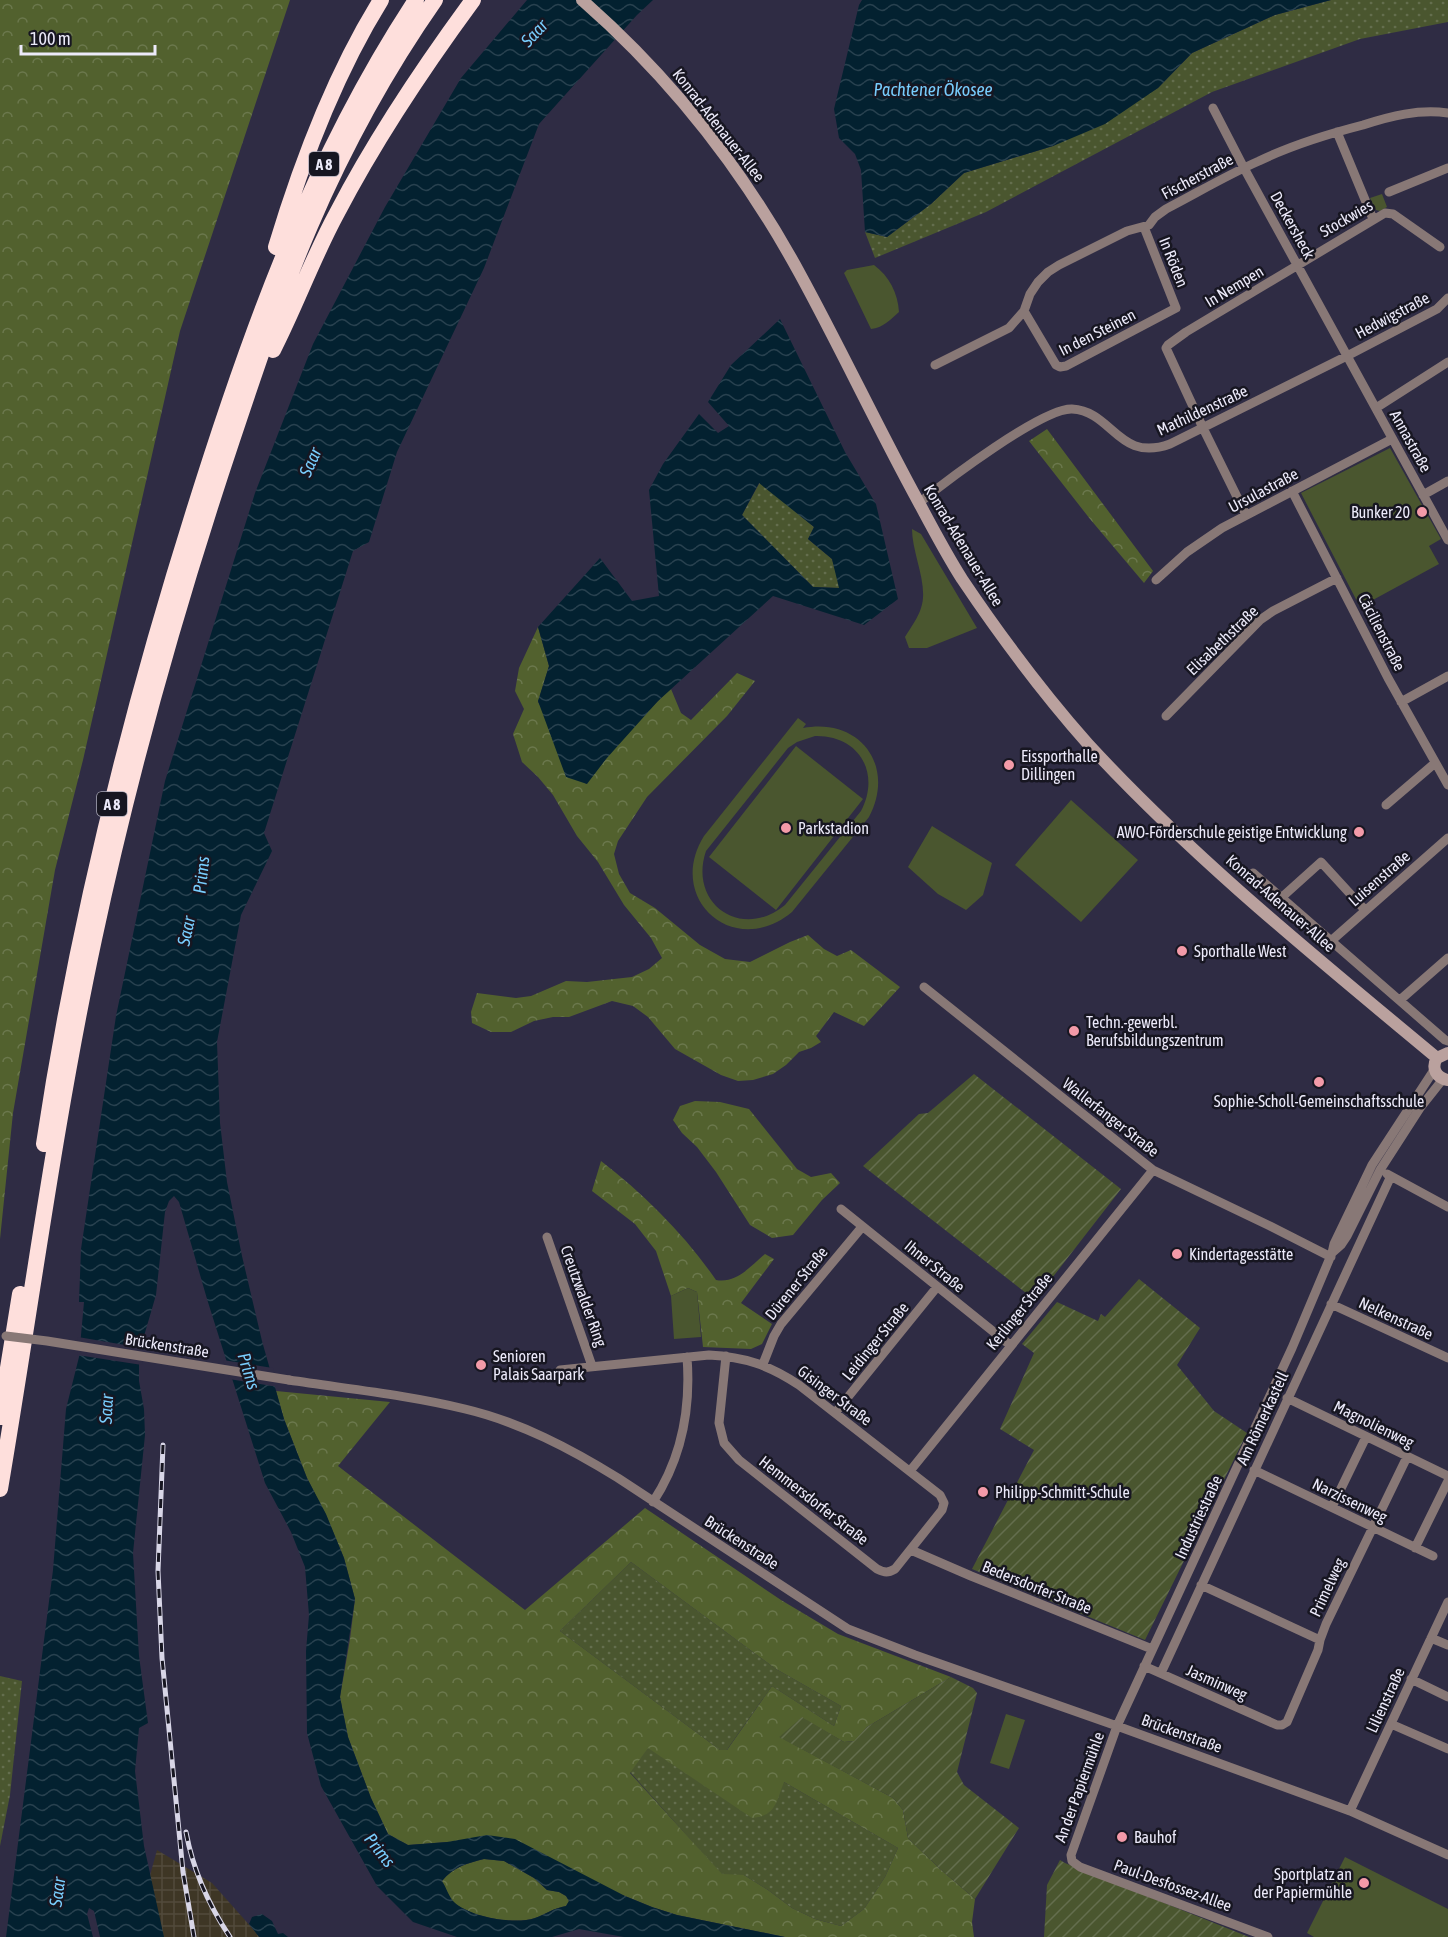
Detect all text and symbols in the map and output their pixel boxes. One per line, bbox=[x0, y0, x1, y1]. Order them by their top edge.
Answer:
water label: Saar bbox=[516, 15, 552, 52]
scale bar bbox=[21, 18, 154, 56]
text: 100 m bbox=[30, 28, 71, 49]
street label: Konrad-Adenauer-Allee bbox=[669, 65, 769, 185]
water label: Pachtener Ökosee bbox=[873, 79, 993, 100]
street label: Fischerstraße bbox=[1158, 150, 1236, 202]
road number: A 8 bbox=[309, 152, 339, 176]
street label: Deckersheck bbox=[1267, 188, 1319, 262]
street label: Stockwies bbox=[1316, 196, 1376, 240]
street label: In Röden bbox=[1156, 234, 1192, 290]
street label: In Nempen bbox=[1202, 262, 1267, 311]
street label: Hedwigstraße bbox=[1352, 288, 1432, 343]
street label: In den Steinen bbox=[1056, 305, 1138, 359]
street label: Mathildenstraße bbox=[1154, 381, 1250, 439]
street label: Annastraße bbox=[1387, 407, 1435, 475]
water label: Saar bbox=[294, 444, 326, 481]
street label: Ursulastraße bbox=[1225, 464, 1301, 516]
street label: Konrad-Adenauer-Allee bbox=[921, 481, 1007, 609]
place label: Bunker 20 bbox=[1351, 503, 1410, 521]
marker: Bunker 20 bbox=[1415, 505, 1429, 519]
street label: Cäcilienstraße bbox=[1355, 590, 1409, 674]
street label: Elisabethstraße bbox=[1183, 602, 1261, 678]
place label: Eissporthalle Dillingen bbox=[1021, 747, 1098, 784]
marker: Eissporthalle Dillingen bbox=[1002, 758, 1016, 772]
road number: A 8 bbox=[97, 792, 127, 816]
place label: Parkstadion bbox=[798, 819, 869, 837]
marker: Parkstadion bbox=[779, 821, 793, 835]
place label: AWO-Förderschule geistige Entwicklung bbox=[1117, 823, 1347, 842]
marker: AWO-Förderschule geistige Entwicklung bbox=[1352, 825, 1366, 839]
street label: Luisenstraße bbox=[1345, 847, 1413, 909]
street label: Konrad-Adenauer-Allee bbox=[1223, 851, 1339, 955]
water label: Prims bbox=[189, 855, 213, 895]
water label: Saar bbox=[172, 914, 199, 949]
place label: Sporthalle West bbox=[1194, 942, 1287, 961]
marker: Sporthalle West bbox=[1175, 944, 1189, 958]
place label: Techn.-gewerbl. Berufsbildungszentrum bbox=[1086, 1013, 1224, 1050]
marker: Techn.-gewerbl. Berufsbildungszentrum bbox=[1067, 1024, 1081, 1038]
street label: Wallerfanger Straße bbox=[1059, 1074, 1163, 1161]
marker: Sophie-Scholl-Gemeinschaftsschule bbox=[1312, 1075, 1326, 1089]
place label: Sophie-Scholl-Gemeinschaftsschule bbox=[1214, 1092, 1424, 1111]
street label: Ihner Straße bbox=[901, 1236, 969, 1296]
street label: Creutzwalder Ring bbox=[556, 1243, 611, 1349]
street label: Dürener Straße bbox=[761, 1243, 831, 1323]
place label: Kindertagesstätte bbox=[1189, 1245, 1293, 1264]
marker: Kindertagesstätte bbox=[1170, 1247, 1184, 1261]
street label: Kerlinger Straße bbox=[982, 1269, 1056, 1354]
street label: Nelkenstraße bbox=[1356, 1293, 1436, 1343]
street label: Leidinger Straße bbox=[838, 1298, 913, 1384]
street label: Brückenstraße bbox=[124, 1329, 210, 1361]
place label: Senioren Palais Saarpark bbox=[493, 1347, 584, 1384]
water label: Prims bbox=[233, 1350, 265, 1392]
marker: Senioren Palais Saarpark bbox=[474, 1358, 488, 1372]
street label: Gisinger Straße bbox=[794, 1361, 876, 1429]
street label: Am Römerkastell bbox=[1233, 1368, 1292, 1468]
water label: Saar bbox=[95, 1393, 117, 1425]
street label: Magnolienweg bbox=[1331, 1397, 1417, 1452]
street label: Hemmersdorfer Straße bbox=[756, 1452, 872, 1548]
street label: Industriestraße bbox=[1171, 1472, 1225, 1562]
street label: Narzissenweg bbox=[1309, 1474, 1390, 1527]
place label: Philipp-Schmitt-Schule bbox=[995, 1483, 1130, 1502]
marker: Philipp-Schmitt-Schule bbox=[976, 1485, 990, 1499]
street label: Brückenstraße bbox=[702, 1511, 782, 1573]
street label: Primelweg bbox=[1306, 1555, 1349, 1620]
street label: Bedersdorfer Straße bbox=[980, 1557, 1094, 1617]
street label: Jasminweg bbox=[1183, 1661, 1250, 1704]
street label: Lilienstraße bbox=[1362, 1665, 1408, 1735]
street label: Brückenstraße bbox=[1139, 1710, 1225, 1756]
street label: An der Papiermühle bbox=[1051, 1729, 1108, 1845]
place label: Bauhof bbox=[1134, 1828, 1177, 1846]
water label: Prims bbox=[360, 1829, 400, 1871]
marker: Bauhof bbox=[1115, 1830, 1129, 1844]
street label: Paul-Desfossez-Allee bbox=[1112, 1855, 1234, 1915]
place label: Sportplatz an der Papiermühle bbox=[1254, 1865, 1352, 1902]
water label: Saar bbox=[44, 1875, 70, 1909]
marker: Sportplatz an der Papiermühle bbox=[1357, 1876, 1371, 1890]

